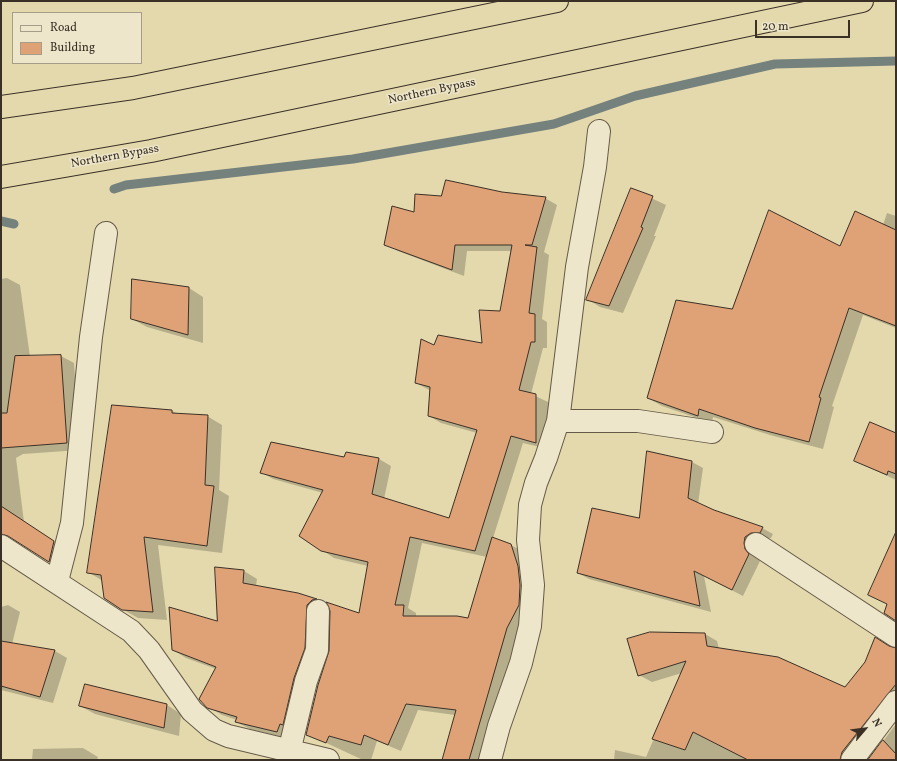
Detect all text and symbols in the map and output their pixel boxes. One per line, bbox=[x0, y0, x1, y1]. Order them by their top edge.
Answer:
legend bbox=[12, 12, 142, 64]
scale bar bbox=[757, 12, 852, 38]
text: 20 m bbox=[762, 19, 789, 35]
text: Road bbox=[50, 20, 77, 36]
text: Building bbox=[50, 40, 95, 56]
street label: Northern Bypass bbox=[387, 76, 477, 108]
street label: Northern Bypass bbox=[70, 142, 160, 172]
north arrow bbox=[845, 709, 885, 749]
text: N bbox=[868, 716, 885, 730]

